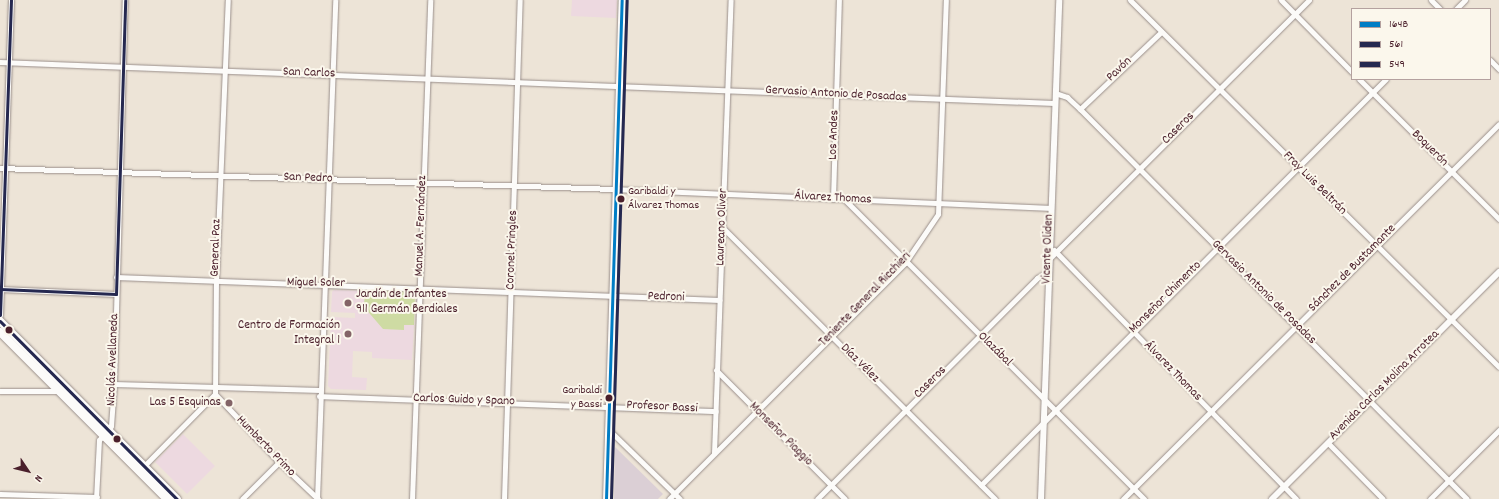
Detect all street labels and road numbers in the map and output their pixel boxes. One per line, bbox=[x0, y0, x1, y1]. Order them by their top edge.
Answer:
street label: Pavón bbox=[1104, 54, 1136, 86]
street label: San Carlos bbox=[282, 65, 336, 83]
street label: Gervasio Antonio de Posadas bbox=[765, 84, 907, 106]
street label: Caseros bbox=[1159, 109, 1199, 149]
street label: Los Andes bbox=[826, 110, 844, 160]
street label: Boquerón bbox=[1407, 127, 1451, 171]
street label: Fray Luis Beltrán bbox=[1279, 149, 1349, 219]
street label: San Pedro bbox=[283, 170, 333, 188]
street label: Manuel A. Fernández bbox=[412, 175, 432, 277]
street label: Laureano Oliver bbox=[714, 188, 732, 266]
street label: Álvarez Thomas bbox=[794, 189, 872, 209]
street label: Coronel Pringles bbox=[504, 210, 522, 290]
street label: Vicente Oliden bbox=[1040, 214, 1058, 284]
street label: General Paz bbox=[208, 219, 226, 277]
street label: Sánchez de Bustamante bbox=[1306, 222, 1400, 316]
street label: Gervasio Antonio de Posadas bbox=[1207, 237, 1319, 349]
street label: Teniente General Ricchieri bbox=[817, 249, 915, 351]
street label: Monseñor Chimento bbox=[1126, 258, 1206, 338]
street label: Miguel Soler bbox=[287, 276, 345, 292]
street label: Pedroni bbox=[647, 290, 685, 306]
street label: Nicolás Avellaneda bbox=[105, 314, 123, 406]
street label: Avenida Carlos Molina Arrotea bbox=[1327, 328, 1443, 444]
street label: Olazábal bbox=[973, 329, 1015, 371]
street label: Álvarez Thomas bbox=[1140, 339, 1204, 405]
street label: Díaz Vélez bbox=[836, 341, 882, 387]
street label: Caseros bbox=[911, 363, 951, 403]
street label: Carlos Guido y Spano bbox=[413, 391, 515, 411]
street label: Profesor Bassi bbox=[626, 398, 698, 418]
street label: Monseñor Piaggio bbox=[745, 400, 815, 470]
street label: Humberto Primo bbox=[232, 413, 298, 481]

